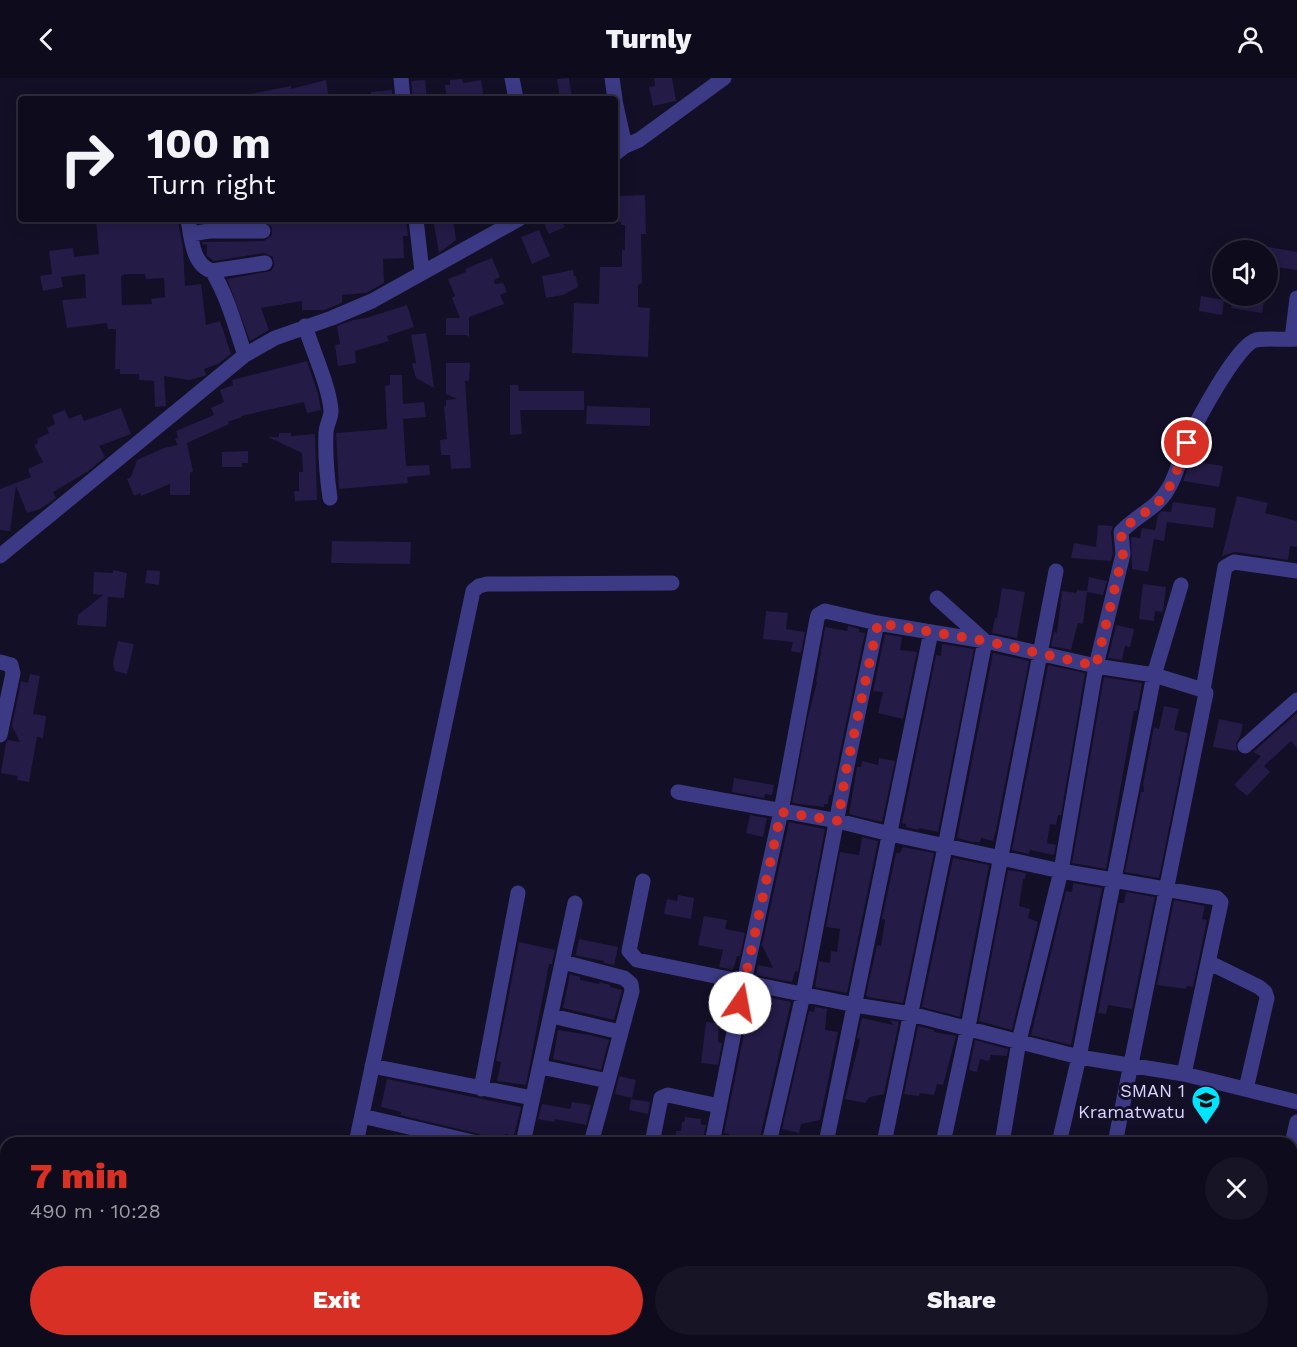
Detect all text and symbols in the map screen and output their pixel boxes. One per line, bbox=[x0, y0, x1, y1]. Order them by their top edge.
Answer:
icon: back bbox=[30, 23, 63, 56]
text: Turnly bbox=[605, 23, 692, 55]
icon: person bbox=[1234, 23, 1267, 56]
text: 100 m bbox=[147, 119, 271, 168]
icon: right bbox=[48, 120, 126, 198]
text: Turn right bbox=[147, 169, 276, 201]
map controls bbox=[1212, 240, 1278, 306]
button: sound bbox=[1212, 240, 1278, 306]
pin bbox=[1161, 417, 1212, 468]
icon: arrive bbox=[1170, 426, 1203, 459]
position arrow bbox=[708, 971, 772, 1035]
place label: SMAN 1 Kramatwatu bbox=[1078, 1080, 1185, 1122]
school or university icon: SMAN 1 Kramatwatu bbox=[1190, 1084, 1222, 1126]
text: 7 min bbox=[30, 1155, 128, 1197]
button: close bbox=[1205, 1157, 1268, 1220]
text: 490 m · 10:28 bbox=[30, 1199, 161, 1223]
button: Exit bbox=[30, 1266, 643, 1335]
button: Share bbox=[655, 1266, 1268, 1335]

